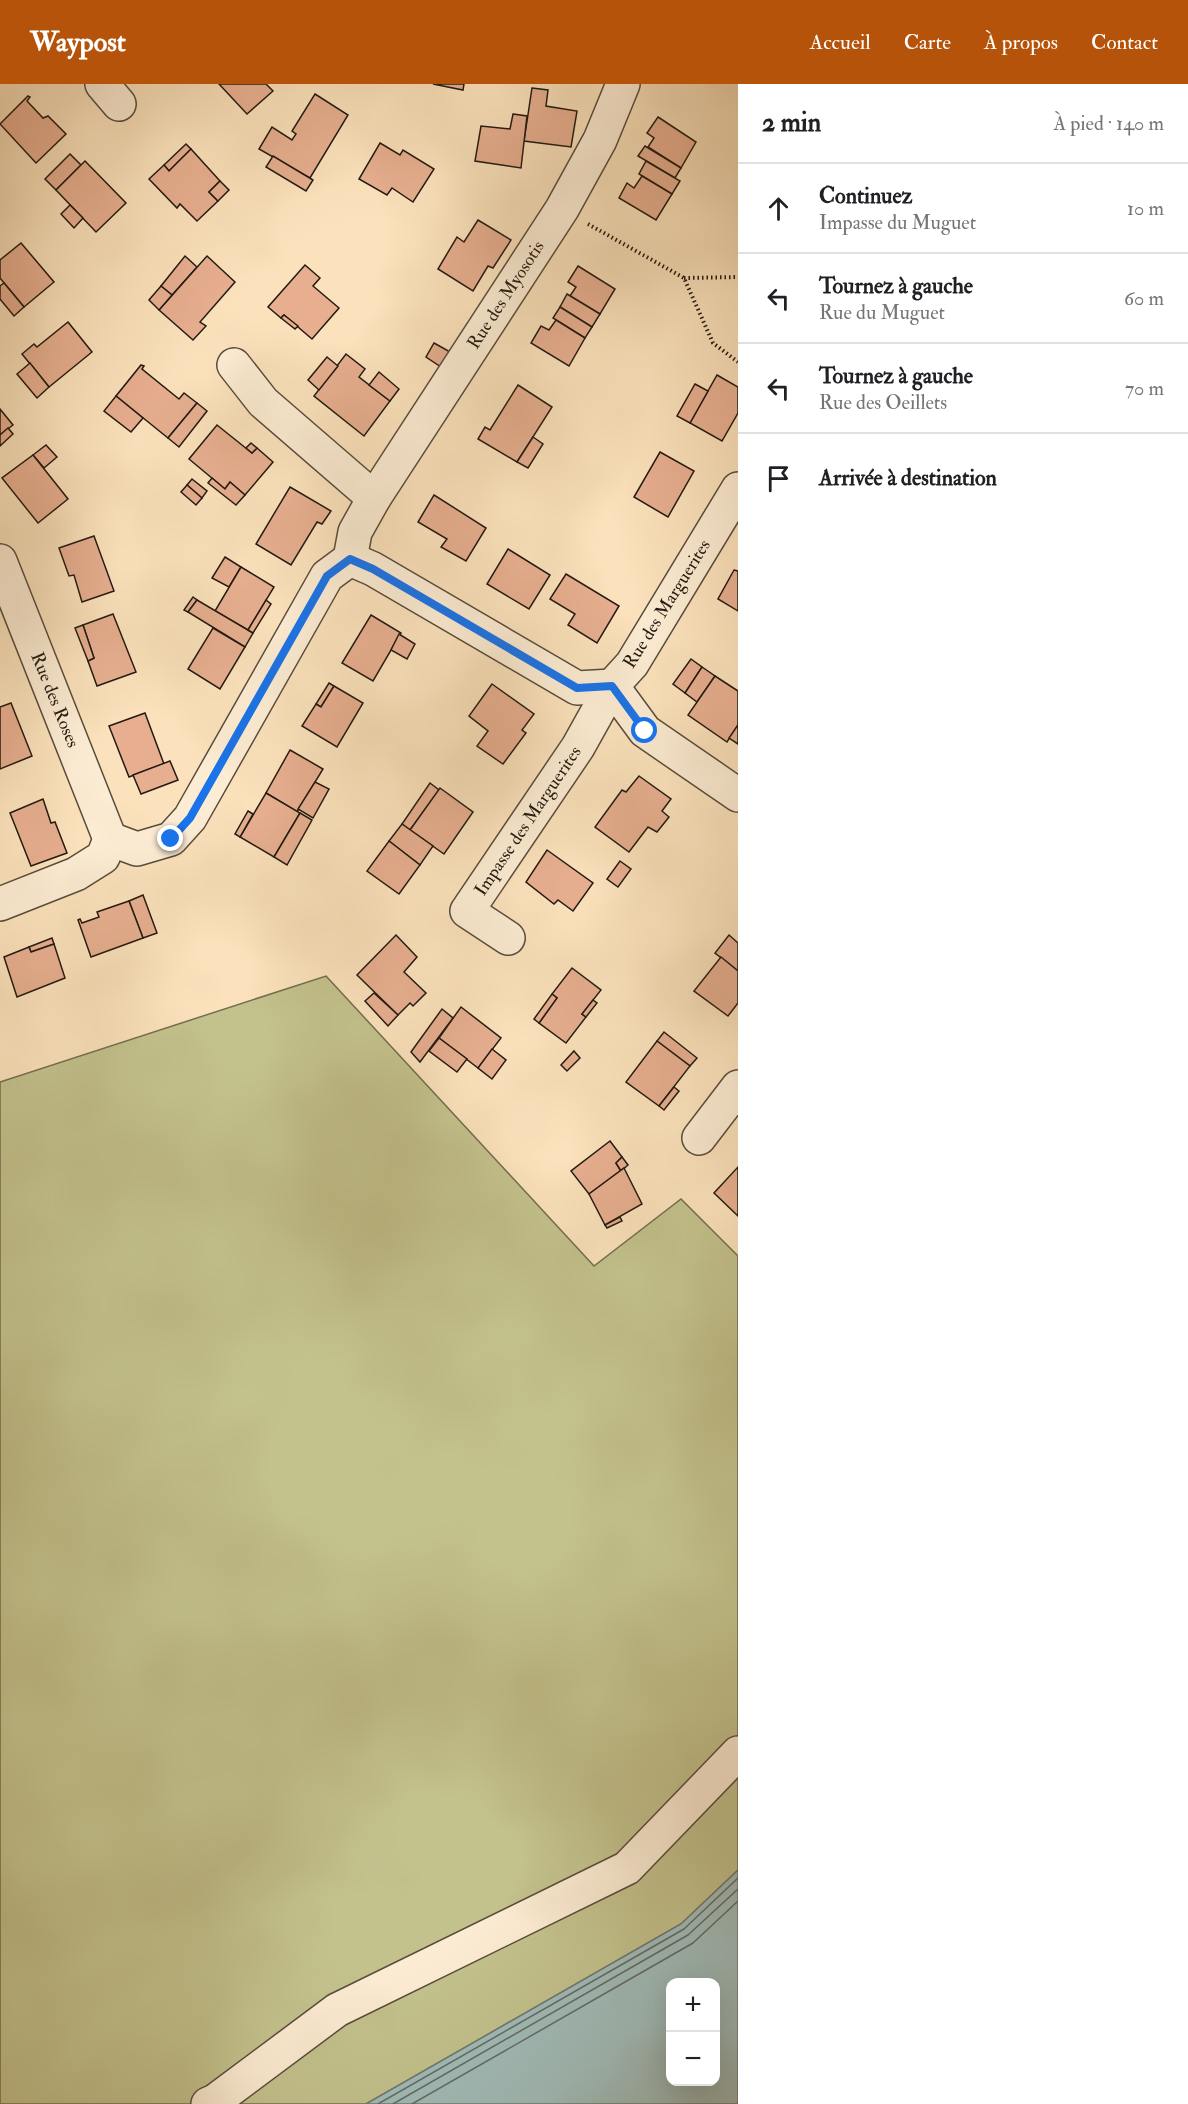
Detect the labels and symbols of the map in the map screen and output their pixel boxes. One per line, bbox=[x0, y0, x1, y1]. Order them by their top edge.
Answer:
street label: Rue des Myosotis bbox=[462, 236, 550, 354]
street label: Rue des Marguerites bbox=[618, 535, 716, 673]
street label: Rue des Roses bbox=[25, 649, 85, 751]
route start bbox=[631, 717, 657, 743]
street label: Impasse des Marguerites bbox=[469, 742, 587, 900]
route end bbox=[157, 825, 183, 851]

